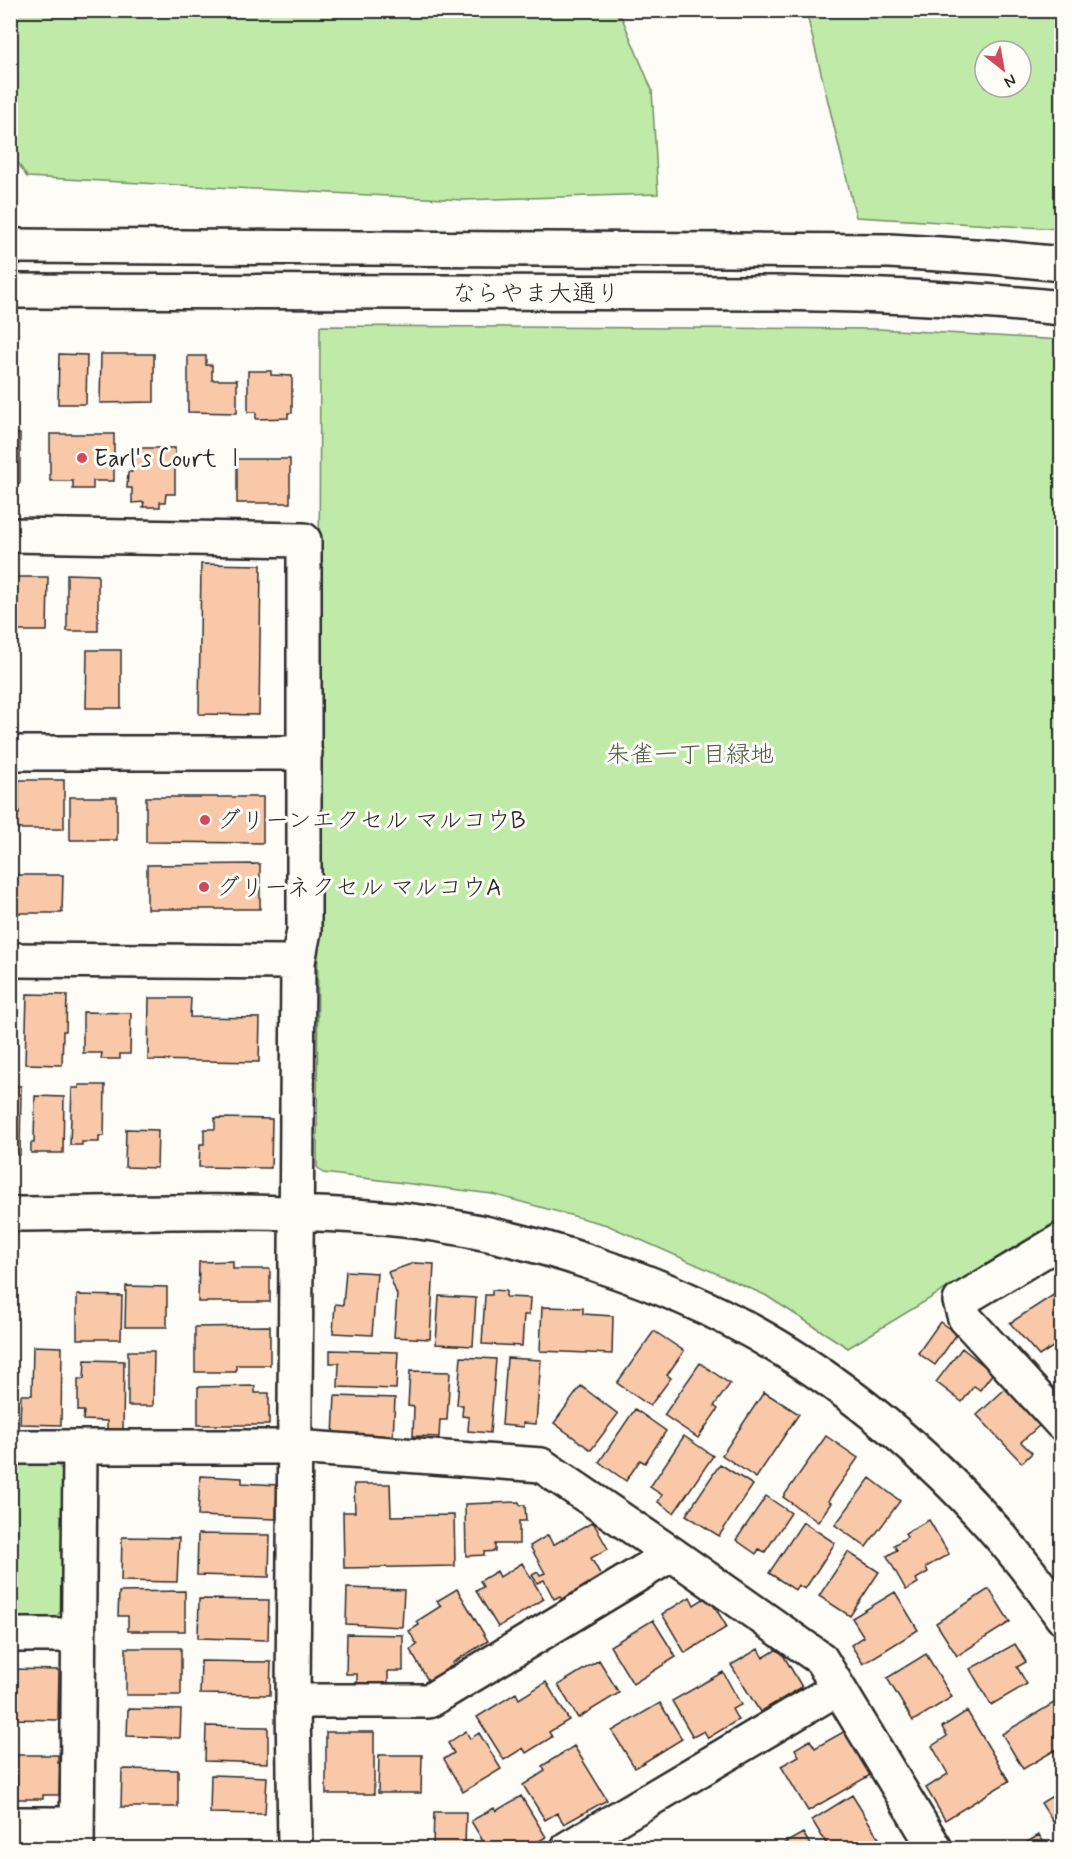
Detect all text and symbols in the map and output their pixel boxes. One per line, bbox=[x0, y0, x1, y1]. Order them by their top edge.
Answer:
north arrow bbox=[973, 39, 1033, 99]
text: N bbox=[1000, 69, 1020, 92]
street label: ならやま大通り bbox=[452, 279, 620, 310]
place label: Earl's Court Ⅰ bbox=[94, 444, 247, 475]
marker: Earl's Court Ⅰ bbox=[75, 451, 89, 465]
park label: 朱雀一丁目緑地 bbox=[606, 740, 774, 771]
place label: グリーンエクセル マルコウB bbox=[217, 806, 526, 837]
marker: グリーンエクセル マルコウB bbox=[198, 813, 212, 827]
place label: グリーネクセル マルコウA bbox=[216, 873, 502, 904]
marker: グリーネクセル マルコウA bbox=[197, 880, 211, 894]

